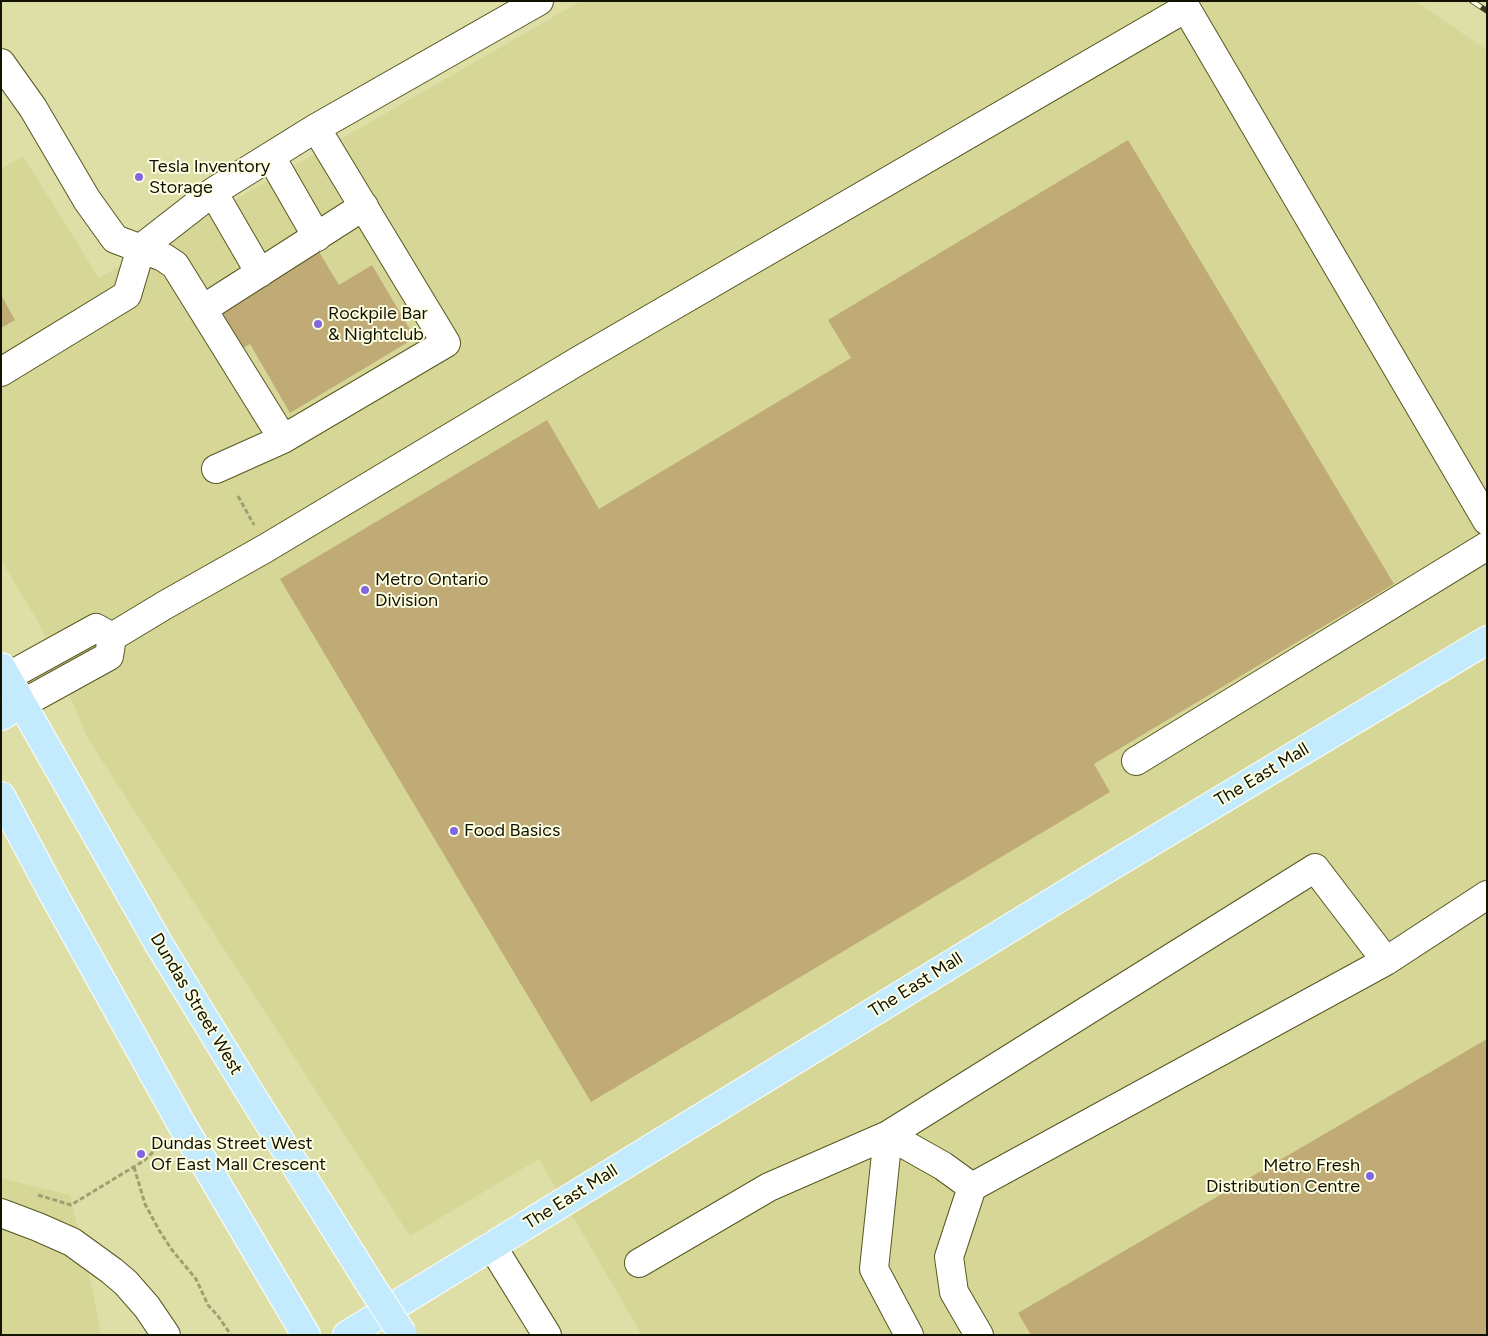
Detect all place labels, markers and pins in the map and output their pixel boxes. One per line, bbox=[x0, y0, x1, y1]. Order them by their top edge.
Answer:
place label: Tesla Inventory Storage bbox=[149, 156, 270, 198]
marker: Tesla Inventory Storage bbox=[133, 171, 145, 183]
place label: Rockpile Bar & Nightclub bbox=[328, 303, 427, 346]
marker: Rockpile Bar & Nightclub bbox=[312, 318, 324, 330]
place label: Metro Ontario Division bbox=[375, 569, 488, 612]
marker: Metro Ontario Division bbox=[359, 584, 371, 596]
place label: Food Basics bbox=[464, 820, 560, 842]
marker: Food Basics bbox=[448, 825, 460, 837]
place label: Dundas Street West Of East Mall Crescent bbox=[151, 1133, 326, 1176]
marker: Dundas Street West Of East Mall Crescent bbox=[135, 1148, 147, 1160]
place label: Metro Fresh Distribution Centre bbox=[1206, 1155, 1360, 1198]
marker: Metro Fresh Distribution Centre bbox=[1364, 1170, 1376, 1182]

